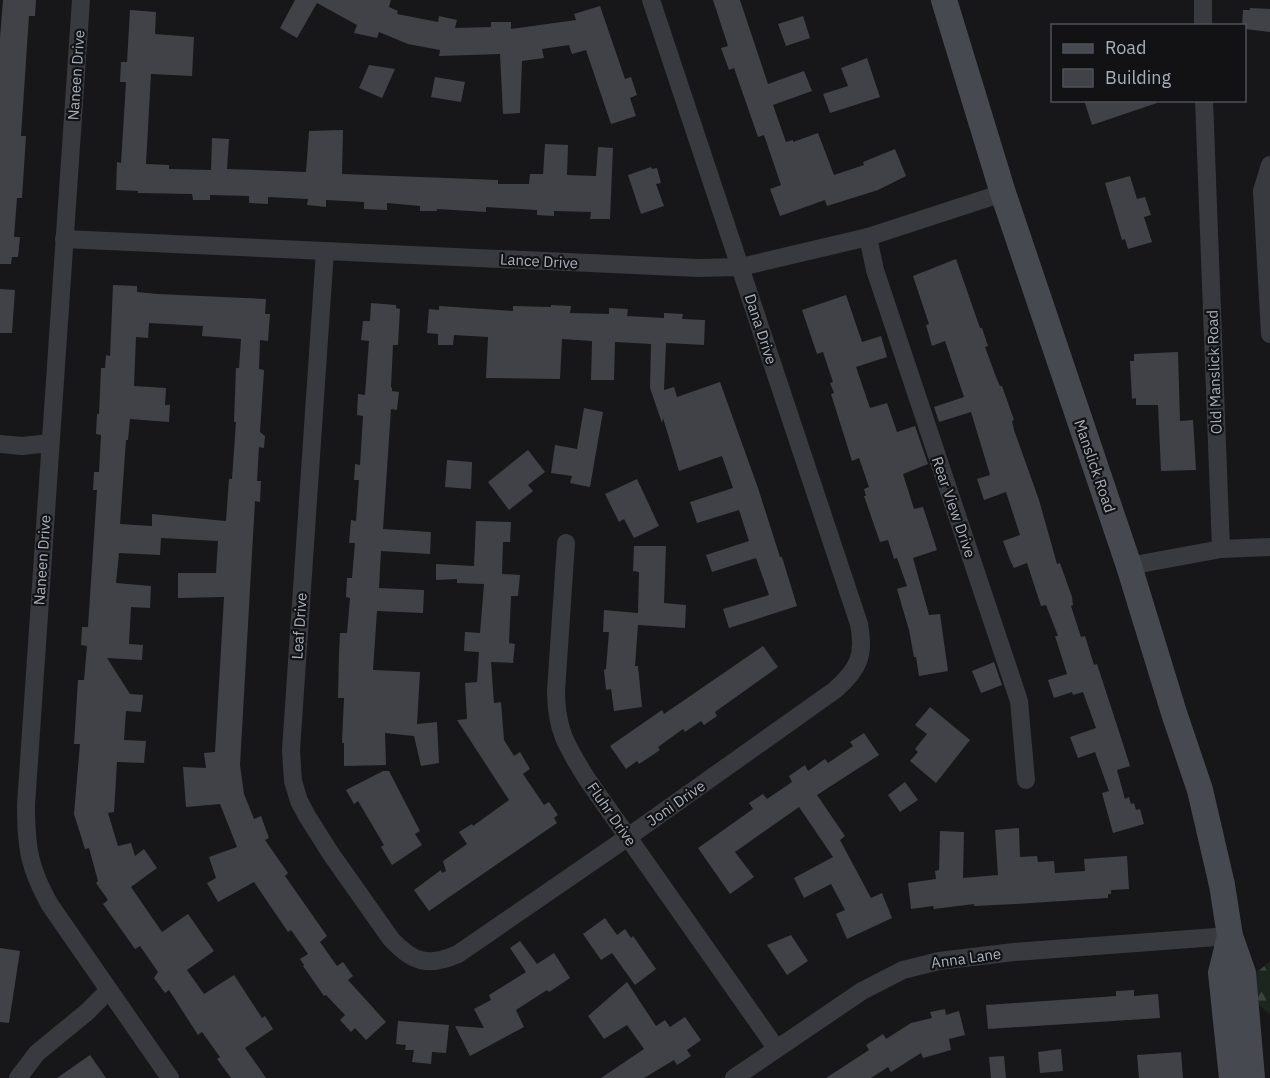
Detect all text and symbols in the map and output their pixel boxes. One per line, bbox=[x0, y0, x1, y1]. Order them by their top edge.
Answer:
legend bbox=[1051, 24, 1246, 102]
street label: Naneen Drive bbox=[63, 29, 89, 121]
text: Road bbox=[1105, 36, 1146, 59]
text: Building bbox=[1105, 66, 1172, 89]
street label: Lance Drive bbox=[500, 249, 578, 273]
street label: Dana Drive bbox=[741, 291, 781, 367]
street label: Old Manslick Road bbox=[1202, 310, 1226, 434]
street label: Manslick Road bbox=[1070, 417, 1120, 515]
street label: Rear View Drive bbox=[928, 454, 980, 560]
street label: Naneen Drive bbox=[29, 514, 55, 606]
street label: Leaf Drive bbox=[287, 592, 311, 660]
street label: Joni Drive bbox=[643, 776, 709, 830]
street label: Fluhr Drive bbox=[583, 778, 641, 850]
street label: Anna Lane bbox=[930, 944, 1002, 972]

